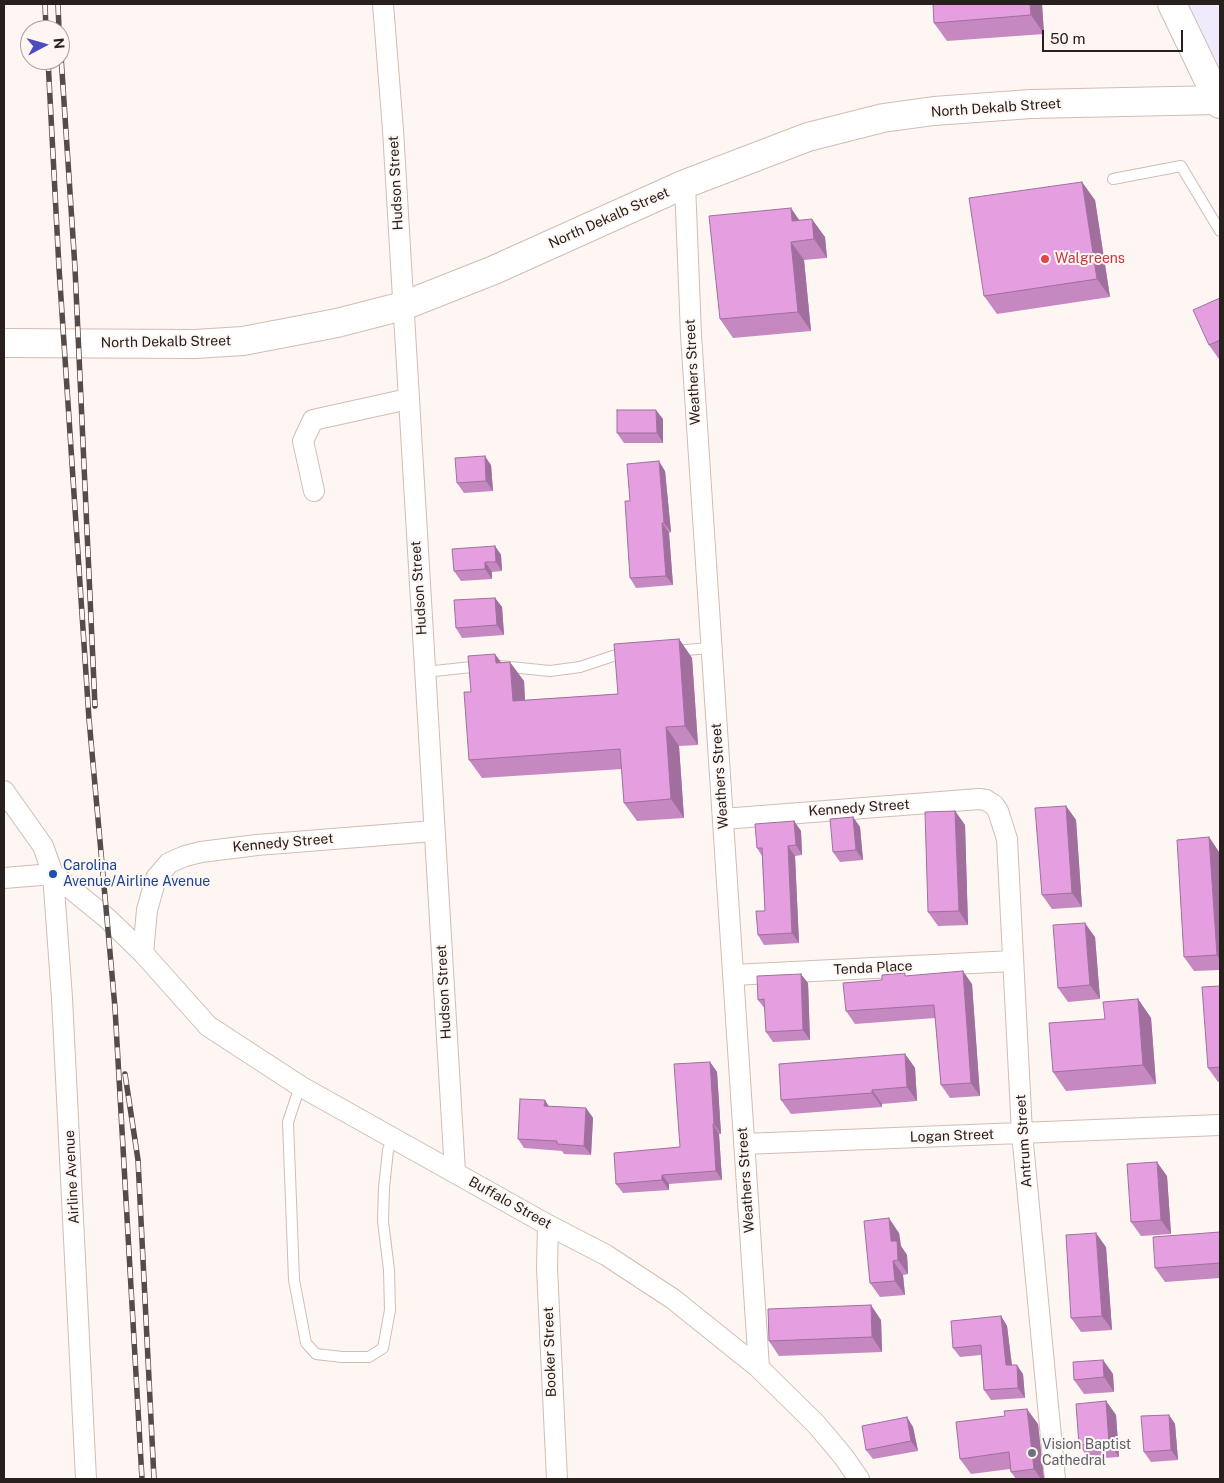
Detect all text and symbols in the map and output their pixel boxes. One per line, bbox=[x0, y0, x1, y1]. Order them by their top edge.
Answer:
north arrow bbox=[20, 20, 70, 70]
scale bar bbox=[1044, 20, 1185, 52]
text: 50 m bbox=[1050, 30, 1085, 47]
text: N bbox=[50, 37, 67, 50]
street label: North Dekalb Street bbox=[930, 95, 1062, 121]
street label: Hudson Street bbox=[385, 135, 407, 231]
street label: North Dekalb Street bbox=[546, 184, 672, 252]
place label: Walgreens bbox=[1055, 251, 1125, 267]
marker: Walgreens bbox=[1039, 253, 1051, 265]
street label: Weathers Street bbox=[682, 319, 704, 425]
street label: North Dekalb Street bbox=[101, 332, 231, 352]
street label: Hudson Street bbox=[407, 540, 431, 636]
street label: Weathers Street bbox=[708, 722, 732, 830]
street label: Kennedy Street bbox=[808, 796, 910, 820]
street label: Kennedy Street bbox=[232, 830, 334, 856]
place label: Carolina Avenue/Airline Avenue bbox=[63, 858, 210, 890]
marker: Carolina Avenue/Airline Avenue bbox=[47, 868, 59, 880]
street label: Hudson Street bbox=[433, 944, 455, 1040]
street label: Tenda Place bbox=[833, 958, 913, 978]
street label: Antrum Street bbox=[1012, 1094, 1036, 1188]
street label: Weathers Street bbox=[734, 1126, 758, 1234]
street label: Logan Street bbox=[910, 1126, 994, 1146]
street label: Airline Avenue bbox=[61, 1130, 83, 1224]
street label: Buffalo Street bbox=[466, 1173, 554, 1233]
street label: Booker Street bbox=[540, 1306, 560, 1398]
place label: Vision Baptist Cathedral bbox=[1042, 1437, 1131, 1470]
marker: Vision Baptist Cathedral bbox=[1026, 1447, 1038, 1459]

